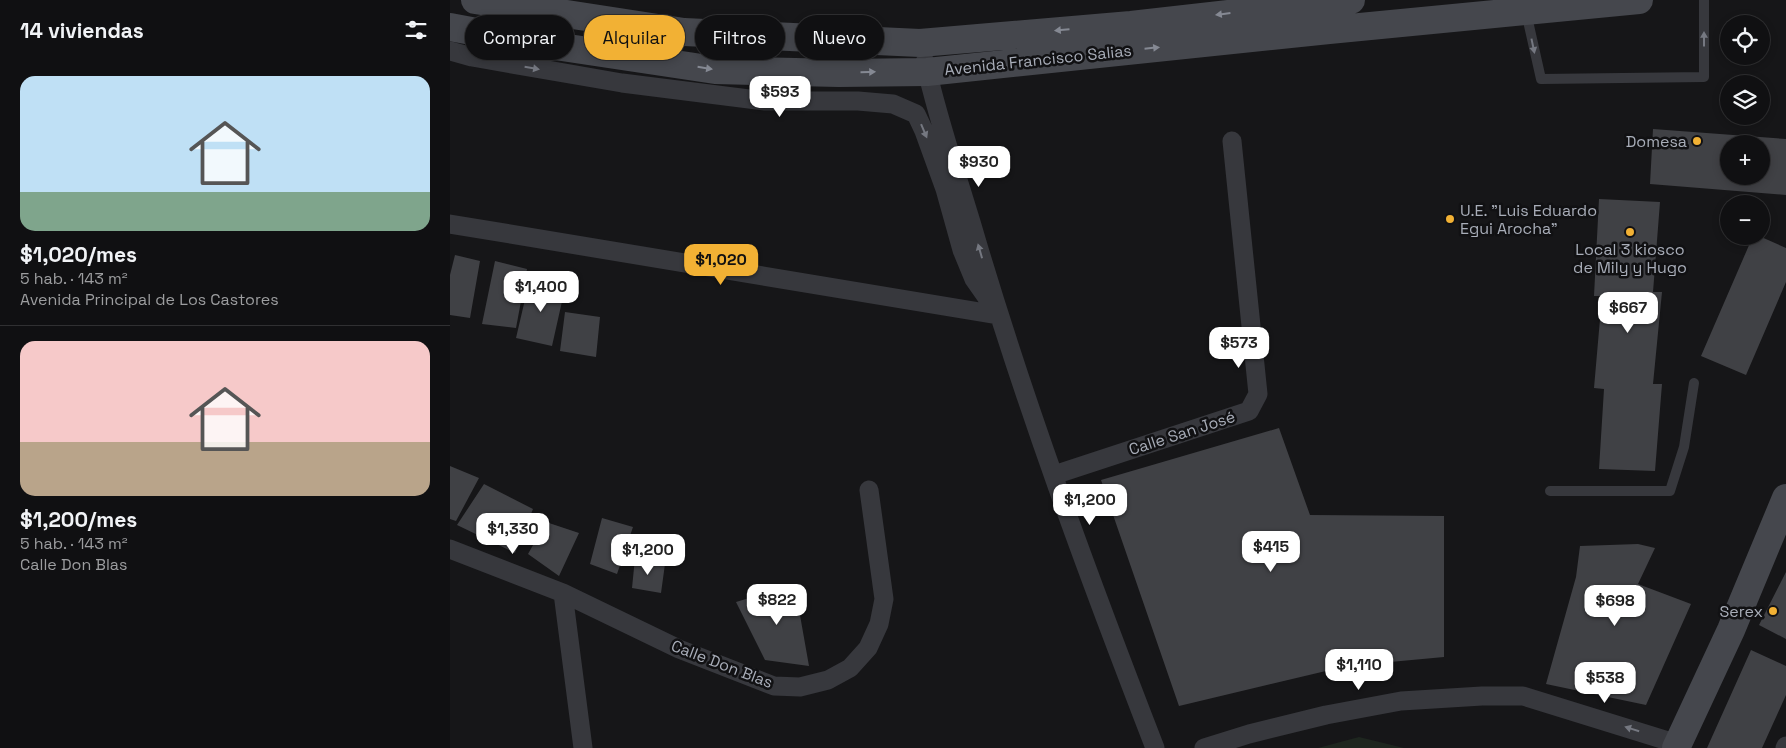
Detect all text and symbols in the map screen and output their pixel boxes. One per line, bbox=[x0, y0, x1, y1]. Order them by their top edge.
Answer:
one-way arrow bbox=[1215, 10, 1231, 18]
chip: Comprar bbox=[465, 15, 574, 60]
chip: Alquilar bbox=[584, 15, 685, 60]
chip: Filtros bbox=[695, 15, 785, 60]
chip: Nuevo bbox=[795, 15, 884, 60]
map controls bbox=[1720, 15, 1770, 245]
button: locate bbox=[1720, 15, 1770, 65]
icon: filters bbox=[402, 16, 430, 44]
text: 14 viviendas bbox=[20, 17, 144, 44]
one-way arrow bbox=[1053, 27, 1069, 35]
one-way arrow bbox=[1700, 30, 1708, 46]
one-way arrow bbox=[1529, 38, 1537, 53]
street label: Avenida Francisco Salias bbox=[943, 40, 1133, 80]
one-way arrow bbox=[1144, 44, 1160, 52]
one-way arrow bbox=[524, 64, 540, 72]
one-way arrow bbox=[698, 64, 714, 72]
one-way arrow bbox=[860, 68, 876, 76]
button: layers bbox=[1720, 75, 1770, 125]
pin: $593 bbox=[750, 76, 810, 118]
text: $593 bbox=[761, 81, 799, 102]
icon: home bbox=[180, 108, 270, 198]
one-way arrow bbox=[920, 124, 928, 139]
place label: Domesa bbox=[1626, 131, 1687, 152]
marker: Domesa bbox=[1691, 135, 1703, 147]
button: + bbox=[1720, 135, 1770, 185]
pin: $930 bbox=[949, 146, 1009, 188]
text: $930 bbox=[959, 151, 999, 172]
button: − bbox=[1720, 195, 1770, 245]
place label: U.E. "Luis Eduardo Egui Arocha" bbox=[1460, 200, 1597, 239]
marker: U.E. "Luis Eduardo Egui Arocha" bbox=[1444, 213, 1456, 225]
marker: Local 3 kiosco de Mily y Hugo bbox=[1624, 226, 1636, 238]
place label: Local 3 kiosco de Mily y Hugo bbox=[1573, 239, 1687, 278]
text: $1,020/mes bbox=[20, 241, 137, 268]
pin: $1,020 bbox=[680, 244, 762, 286]
one-way arrow bbox=[975, 244, 983, 259]
text: $1,020 bbox=[695, 249, 747, 270]
text: 5 hab. · 143 m² bbox=[20, 268, 128, 289]
pin: $1,400 bbox=[500, 270, 582, 313]
text: $1,400 bbox=[515, 276, 567, 297]
text: Avenida Principal de Los Castores bbox=[20, 289, 279, 310]
pin: $667 bbox=[1598, 292, 1658, 334]
text: $667 bbox=[1609, 297, 1647, 318]
pin: $573 bbox=[1209, 326, 1269, 369]
text: $573 bbox=[1220, 332, 1258, 353]
icon: home bbox=[180, 374, 270, 464]
street label: Calle San José bbox=[1126, 406, 1238, 460]
pin: $1,200 bbox=[1049, 484, 1131, 526]
text: $1,200 bbox=[1064, 489, 1116, 510]
text: $1,200/mes bbox=[20, 506, 137, 533]
pin: $1,330 bbox=[472, 512, 554, 555]
text: $1,330 bbox=[487, 518, 539, 539]
pin: $415 bbox=[1241, 530, 1301, 573]
text: 5 hab. · 143 m² bbox=[20, 533, 128, 554]
pin: $1,200 bbox=[607, 534, 689, 576]
text: $415 bbox=[1253, 536, 1289, 557]
text: $1,200 bbox=[622, 539, 674, 560]
text: Calle Don Blas bbox=[20, 554, 127, 575]
pin: $822 bbox=[747, 584, 807, 626]
pin: $698 bbox=[1585, 584, 1645, 627]
text: $822 bbox=[758, 589, 796, 610]
text: $698 bbox=[1595, 590, 1635, 611]
place label: Serex bbox=[1720, 601, 1763, 622]
marker: Serex bbox=[1767, 605, 1779, 617]
street label: Calle Don Blas bbox=[668, 635, 776, 693]
pin: $1,110 bbox=[1318, 648, 1400, 691]
text: $1,110 bbox=[1336, 654, 1382, 675]
pin: $538 bbox=[1575, 662, 1635, 704]
text: $538 bbox=[1586, 667, 1624, 688]
one-way arrow bbox=[1624, 725, 1639, 733]

